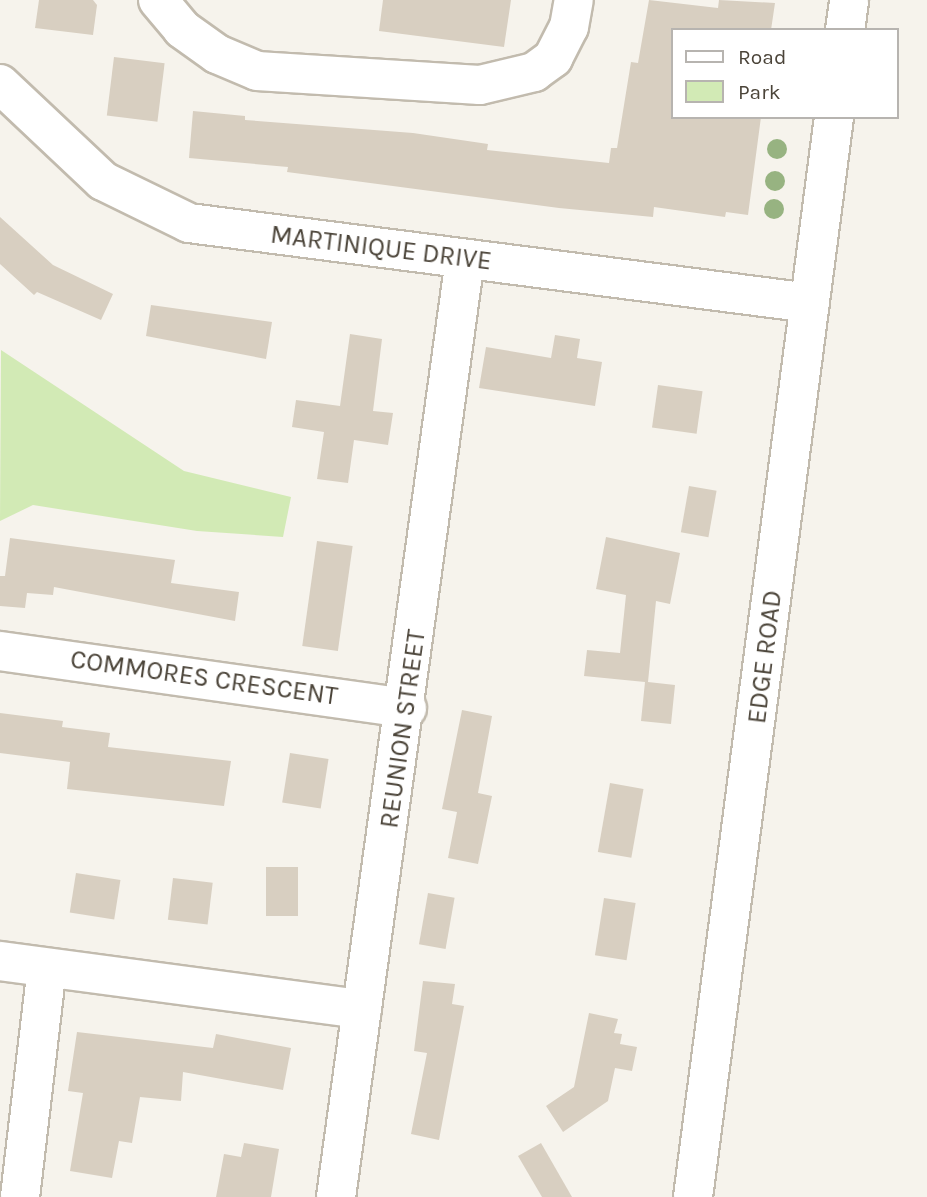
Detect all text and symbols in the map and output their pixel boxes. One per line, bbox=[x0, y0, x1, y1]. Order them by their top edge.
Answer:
legend bbox=[671, 28, 899, 119]
text: Road bbox=[738, 45, 786, 69]
text: Park bbox=[738, 80, 781, 104]
street label: MARTINIQUE DRIVE bbox=[269, 219, 493, 277]
street label: EDGE ROAD bbox=[741, 589, 789, 725]
street label: REUNION STREET bbox=[374, 628, 432, 830]
street label: COMMORES CRESCENT bbox=[68, 644, 340, 712]

